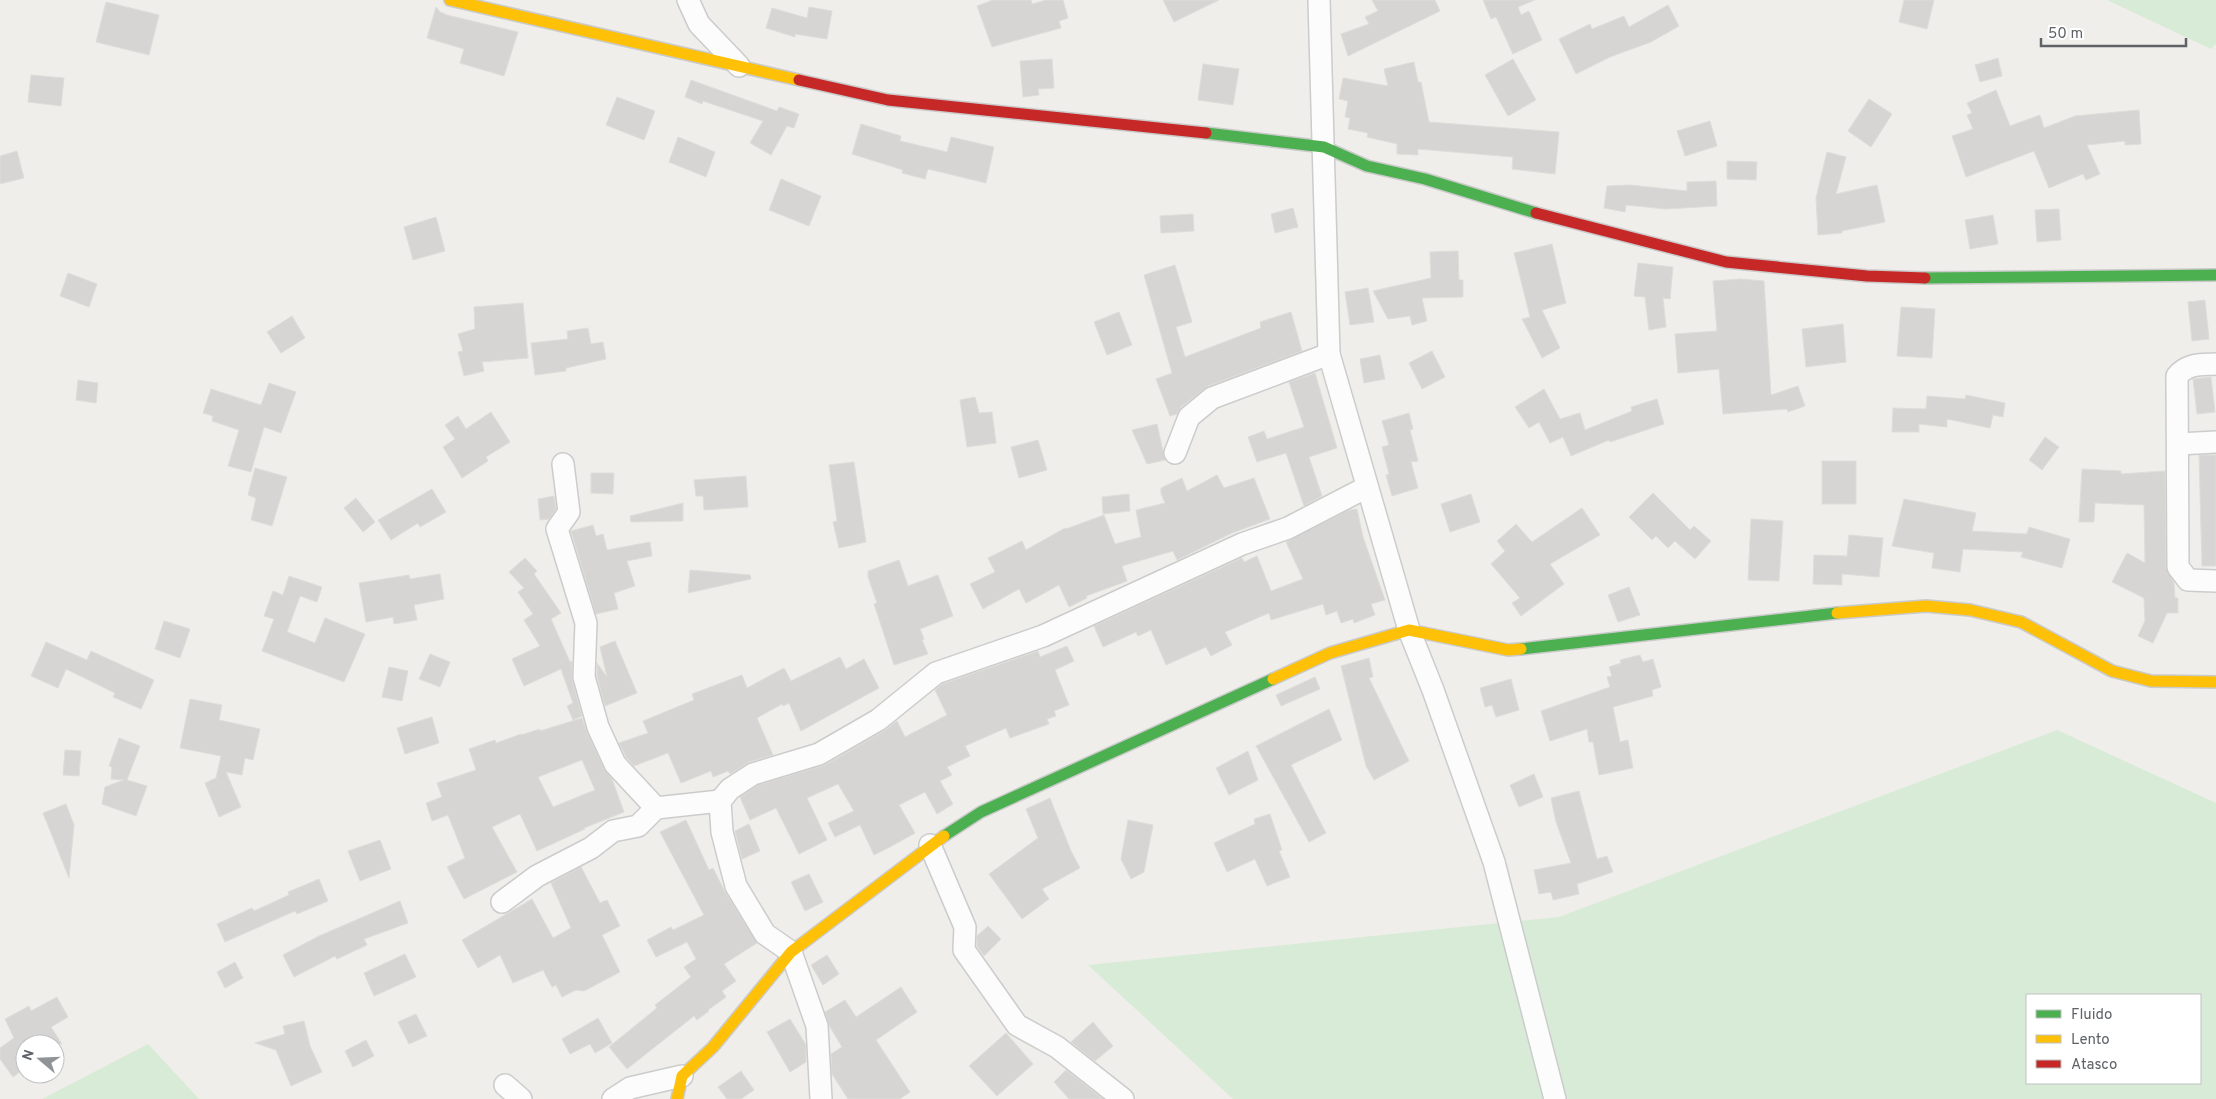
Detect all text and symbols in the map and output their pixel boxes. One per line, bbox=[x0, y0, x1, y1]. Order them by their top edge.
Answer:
scale bar bbox=[2041, 15, 2186, 47]
text: 50 m bbox=[2048, 25, 2083, 44]
legend bbox=[2026, 994, 2201, 1084]
text: Fluido bbox=[2071, 1006, 2112, 1025]
text: Lento bbox=[2071, 1031, 2110, 1050]
north arrow bbox=[15, 1034, 65, 1084]
text: N bbox=[19, 1048, 39, 1063]
text: Atasco bbox=[2071, 1056, 2117, 1075]

